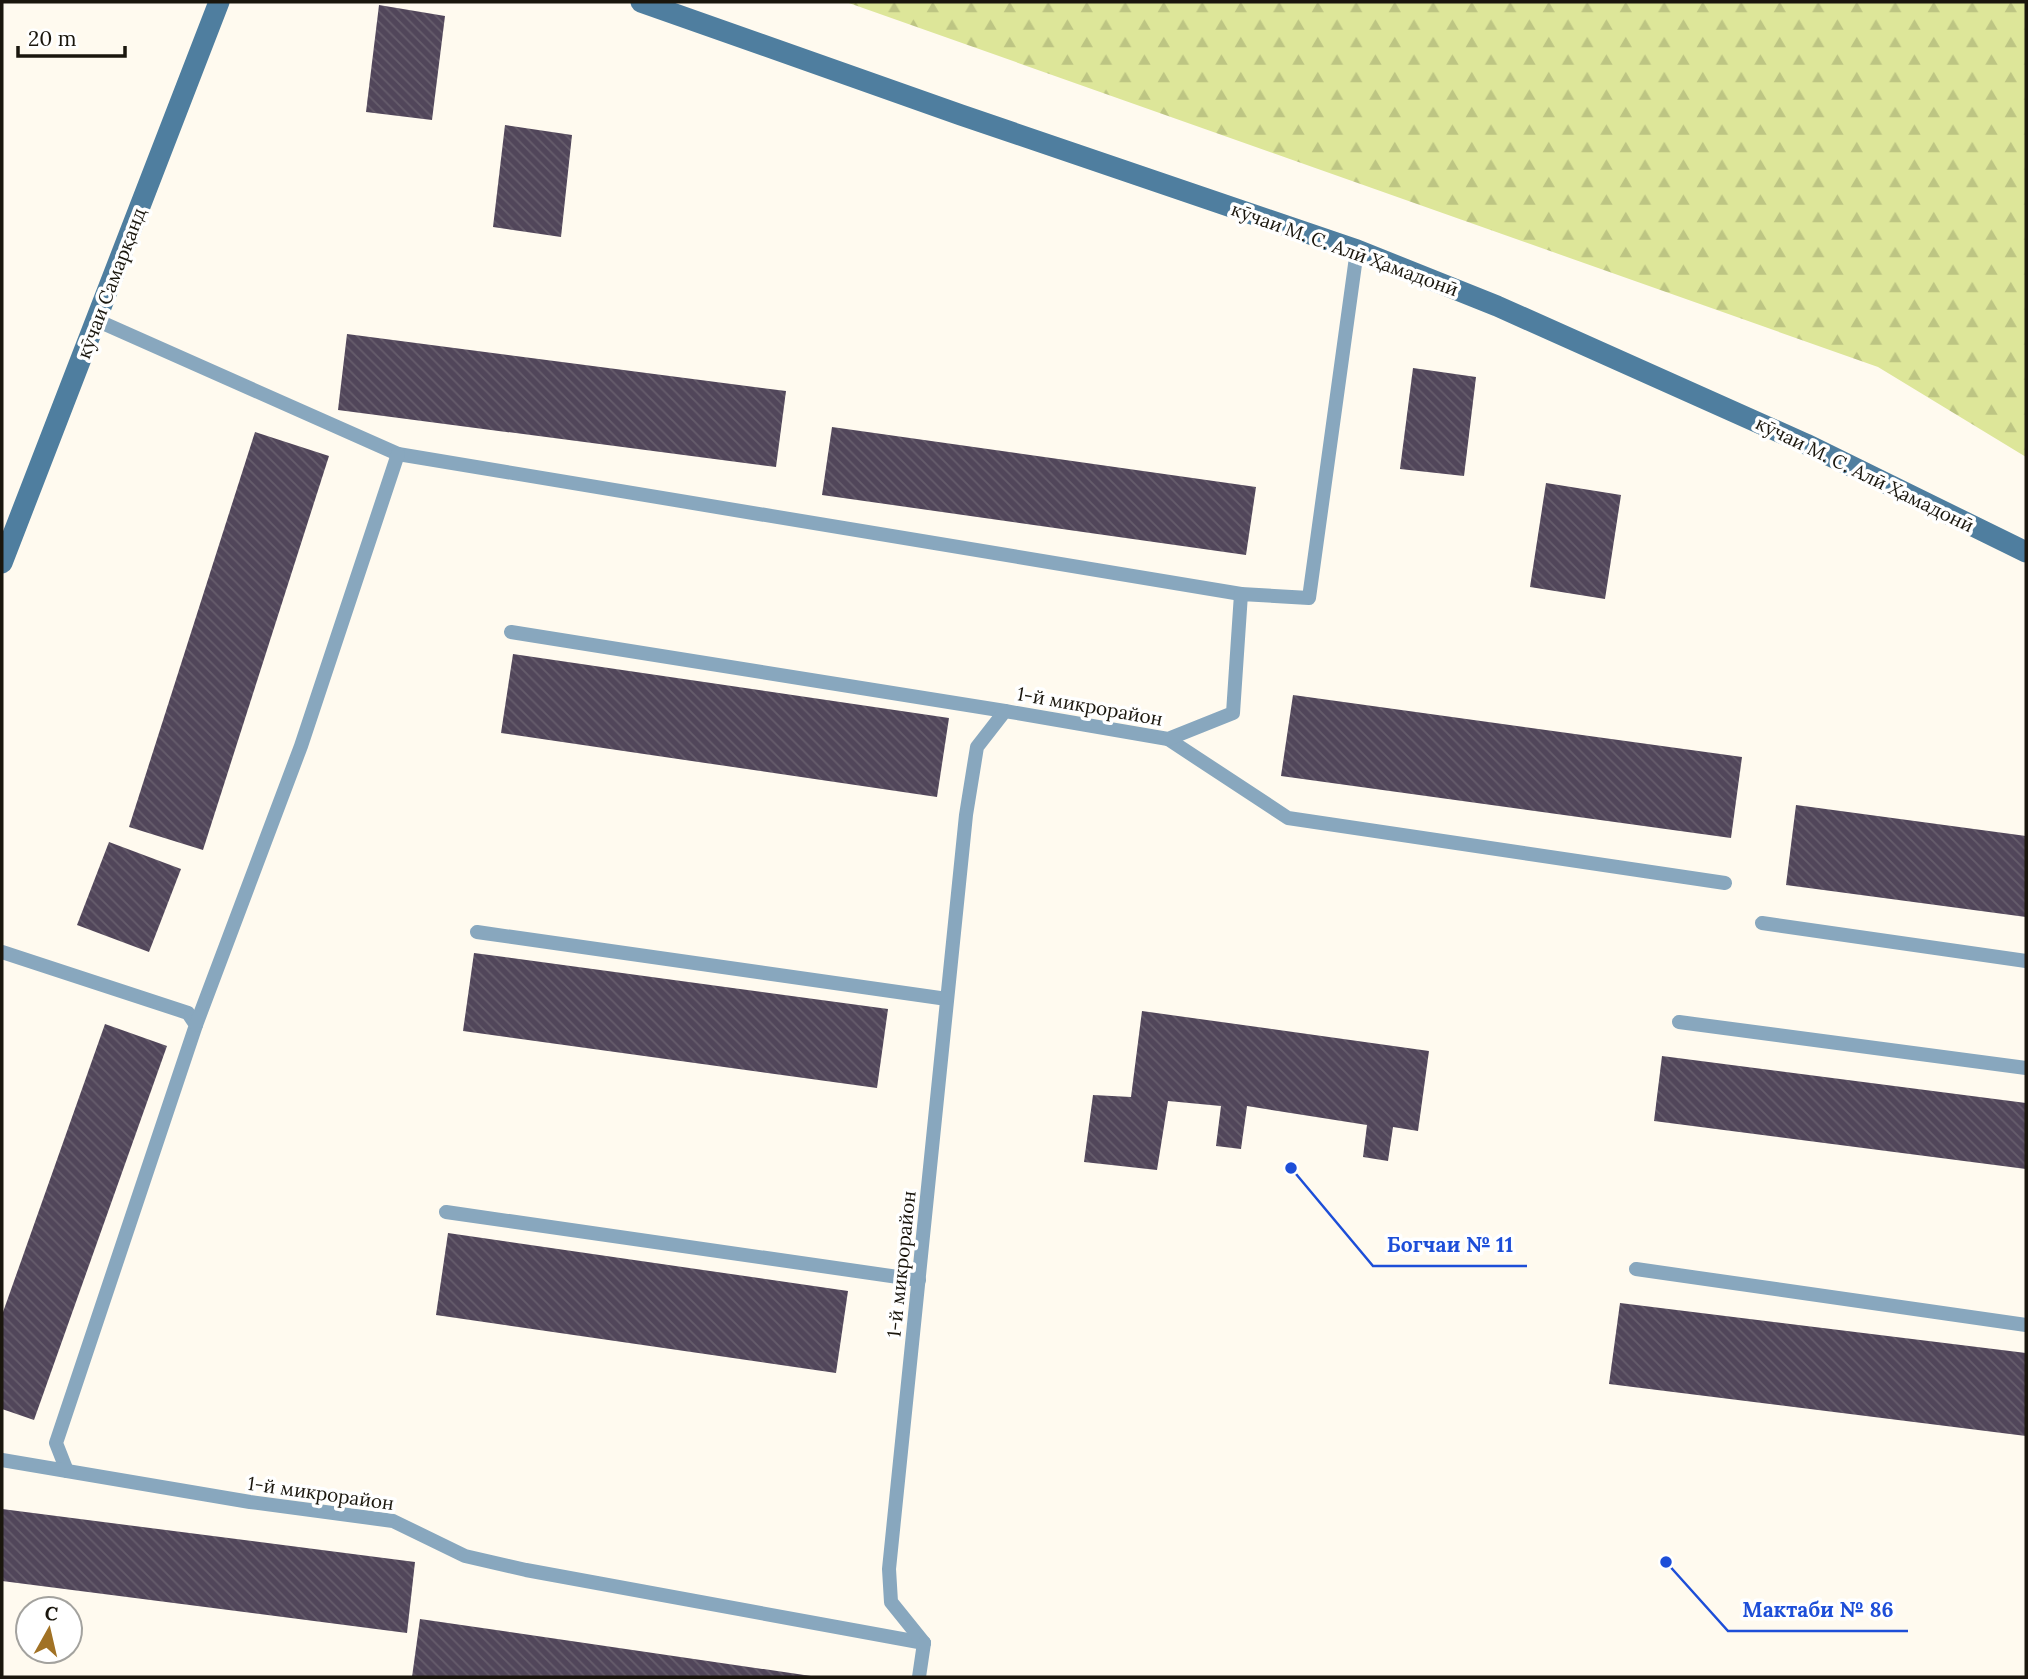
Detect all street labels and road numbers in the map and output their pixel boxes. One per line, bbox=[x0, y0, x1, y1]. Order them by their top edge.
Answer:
street label: кӯчаи М. С. Алӣ Ҳамадонӣ bbox=[1228, 197, 1462, 301]
street label: кӯчаи Самарқанд bbox=[71, 204, 151, 362]
street label: кӯчаи М. С. Алӣ Ҳамадонӣ bbox=[1752, 411, 1978, 537]
street label: 1-й микрорайон bbox=[1015, 681, 1165, 731]
street label: 1-й микрорайон bbox=[881, 1189, 921, 1339]
street label: 1-й микрорайон bbox=[246, 1471, 396, 1515]

